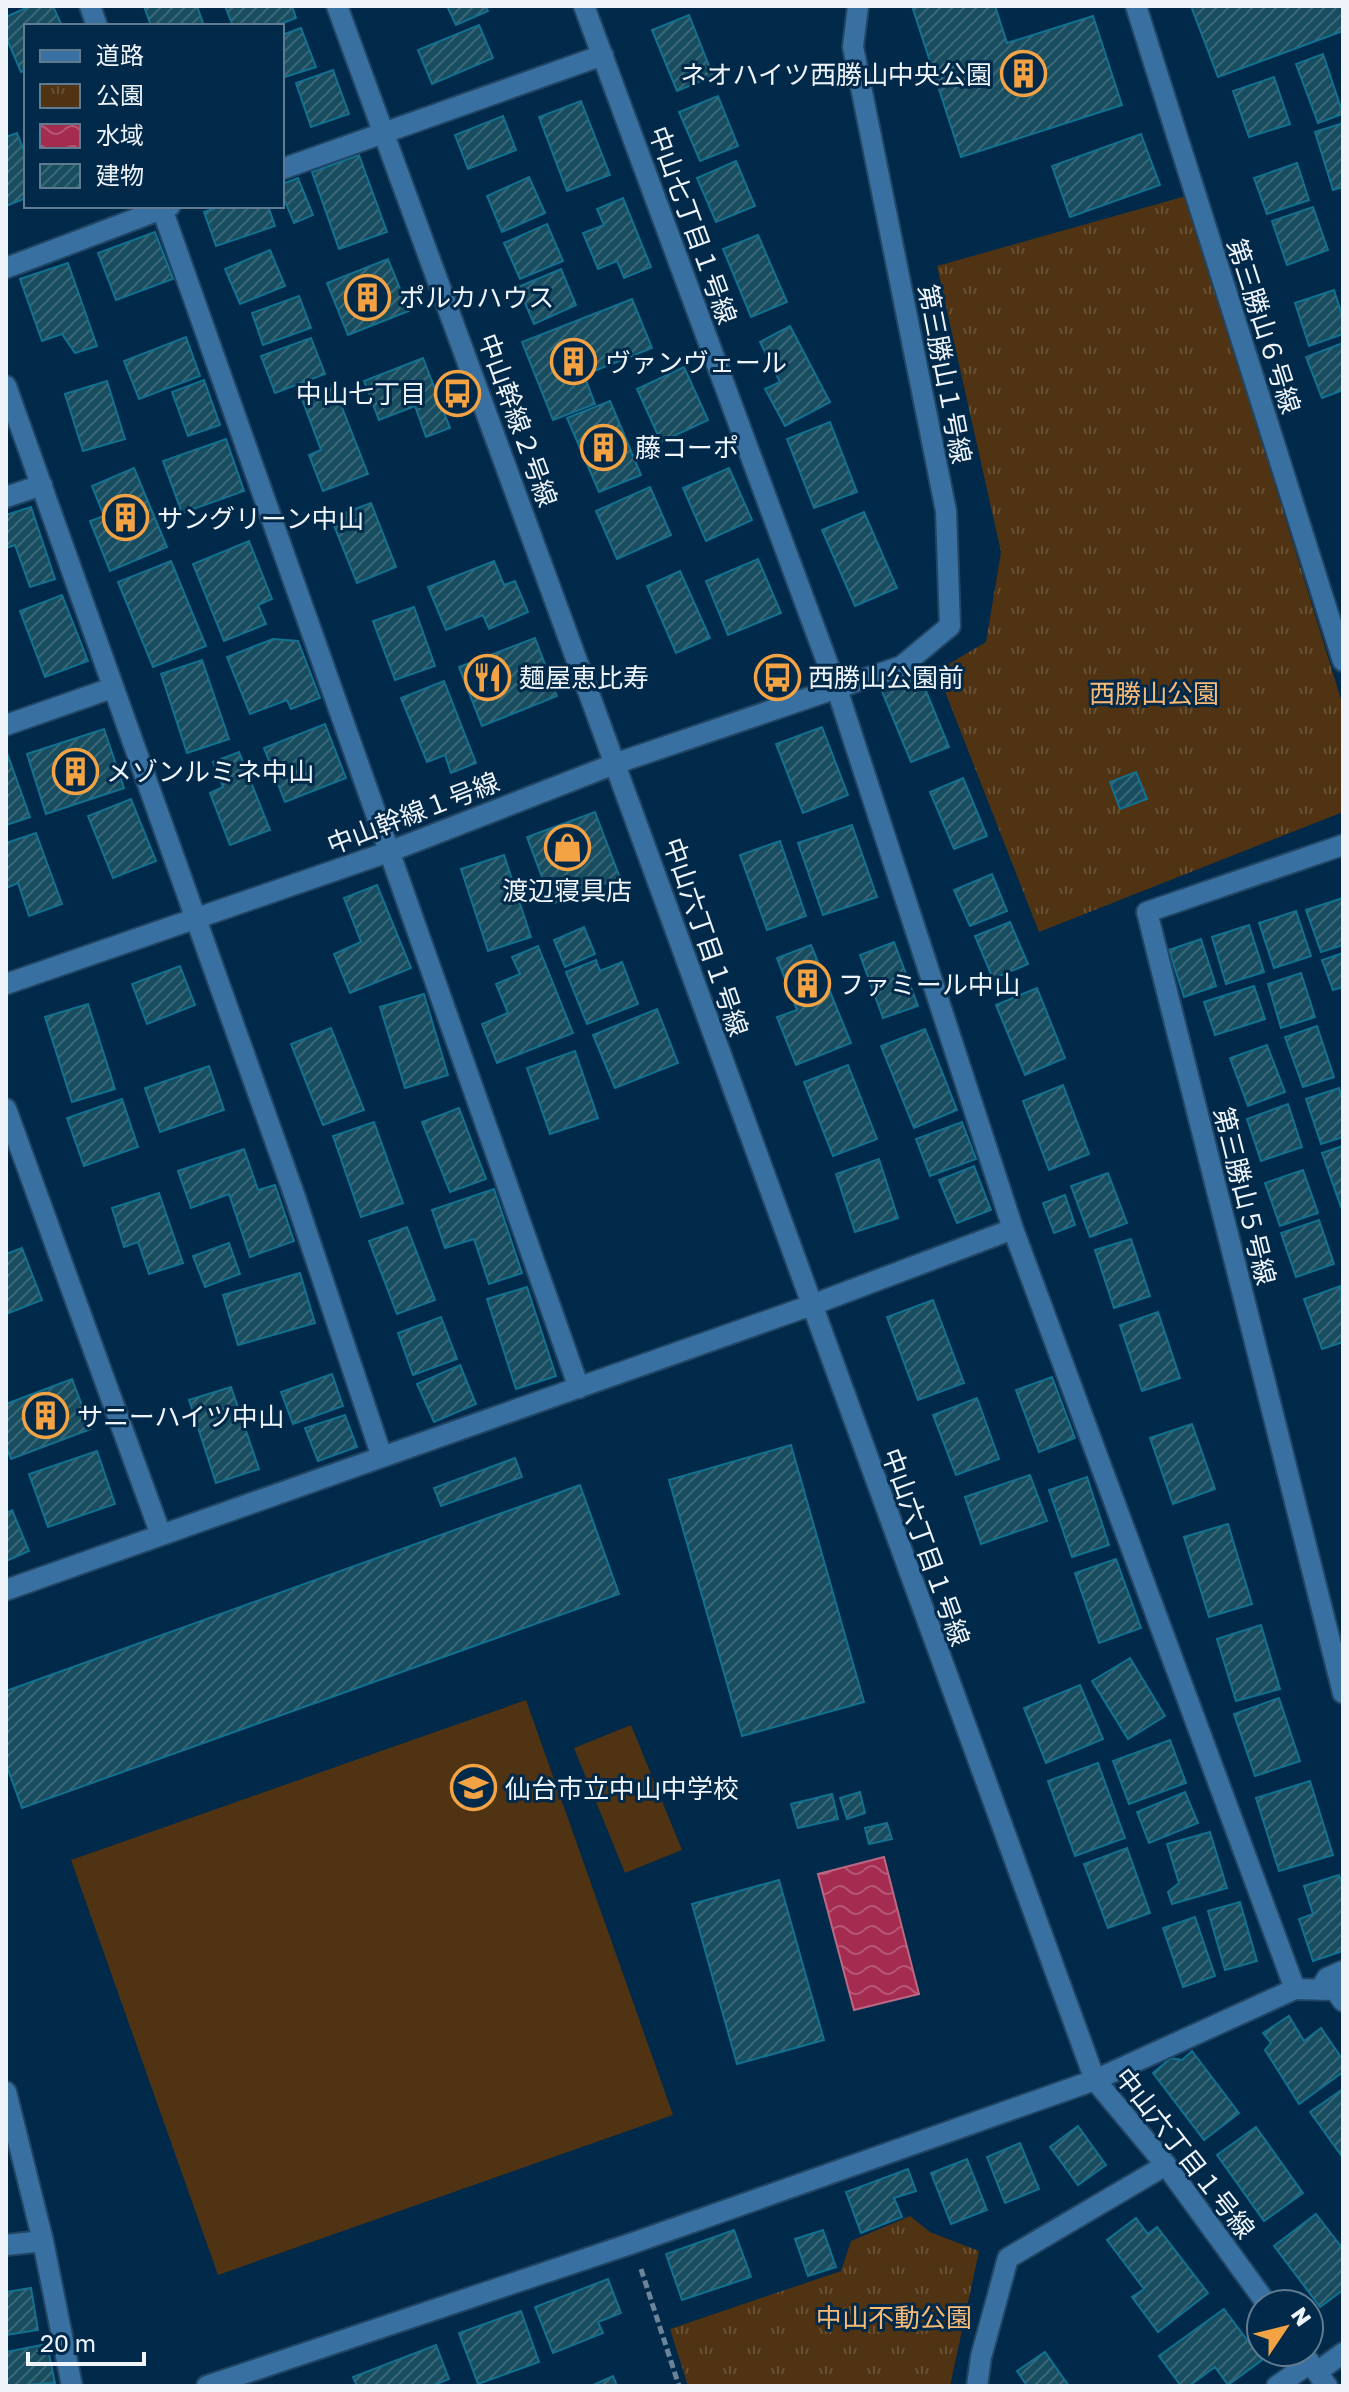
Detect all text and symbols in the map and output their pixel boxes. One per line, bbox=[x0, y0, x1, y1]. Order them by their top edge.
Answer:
legend bbox=[24, 24, 284, 208]
text: 道路 bbox=[96, 40, 144, 69]
building icon: ネオハイツ西勝山中央公園 bbox=[999, 50, 1047, 98]
place label: ネオハイツ西勝山中央公園 bbox=[681, 59, 992, 90]
text: 公園 bbox=[96, 80, 144, 109]
text: 水域 bbox=[96, 120, 144, 149]
street label: 中山七丁目１号線 bbox=[643, 122, 743, 328]
text: 建物 bbox=[96, 160, 144, 189]
street label: 第三勝山６号線 bbox=[1221, 235, 1307, 417]
building icon: ポルカハウス bbox=[344, 273, 392, 321]
place label: ポルカハウス bbox=[399, 282, 554, 313]
street label: 第三勝山１号線 bbox=[912, 282, 978, 466]
street label: 中山幹線２号線 bbox=[472, 329, 564, 511]
building icon: ヴァンヴェール bbox=[550, 338, 598, 386]
place label: ヴァンヴェール bbox=[605, 347, 787, 378]
bus stop icon: 中山七丁目 bbox=[433, 369, 481, 417]
place label: 中山七丁目 bbox=[296, 378, 426, 409]
building icon: 藤コーポ bbox=[580, 423, 628, 471]
place label: 藤コーポ bbox=[635, 432, 739, 463]
building icon: サングリーン中山 bbox=[102, 494, 150, 542]
place label: サングリーン中山 bbox=[157, 503, 364, 534]
restaurant icon: 麺屋恵比寿 bbox=[464, 653, 512, 701]
bus stop icon: 西勝山公園前 bbox=[753, 653, 801, 701]
place label: 麺屋恵比寿 bbox=[519, 662, 649, 693]
place label: 西勝山公園前 bbox=[808, 662, 964, 693]
park label: 西勝山公園 bbox=[1089, 678, 1219, 709]
building icon: メゾンルミネ中山 bbox=[51, 747, 99, 795]
place label: メゾンルミネ中山 bbox=[106, 756, 314, 787]
street label: 中山幹線１号線 bbox=[322, 766, 504, 860]
shop icon: 渡辺寝具店 bbox=[543, 823, 591, 871]
street label: 中山六丁目１号線 bbox=[657, 834, 755, 1040]
place label: 渡辺寝具店 bbox=[502, 875, 632, 906]
building icon: ファミール中山 bbox=[783, 960, 831, 1008]
place label: ファミール中山 bbox=[838, 969, 1020, 1000]
street label: 第三勝山５号線 bbox=[1208, 1104, 1282, 1288]
building icon: サニーハイツ中山 bbox=[22, 1392, 70, 1440]
place label: サニーハイツ中山 bbox=[77, 1401, 284, 1432]
street label: 中山六丁目１号線 bbox=[876, 1444, 976, 1650]
school or university icon: 仙台市立中山中学校 bbox=[450, 1764, 498, 1812]
place label: 仙台市立中山中学校 bbox=[505, 1773, 739, 1804]
street label: 中山六丁目１号線 bbox=[1109, 2061, 1261, 2245]
north arrow bbox=[1245, 2288, 1325, 2368]
park label: 中山不動公園 bbox=[816, 2302, 972, 2333]
text: N bbox=[1286, 2302, 1318, 2331]
scale bar bbox=[28, 2316, 144, 2366]
text: 20 m bbox=[40, 2328, 96, 2357]

